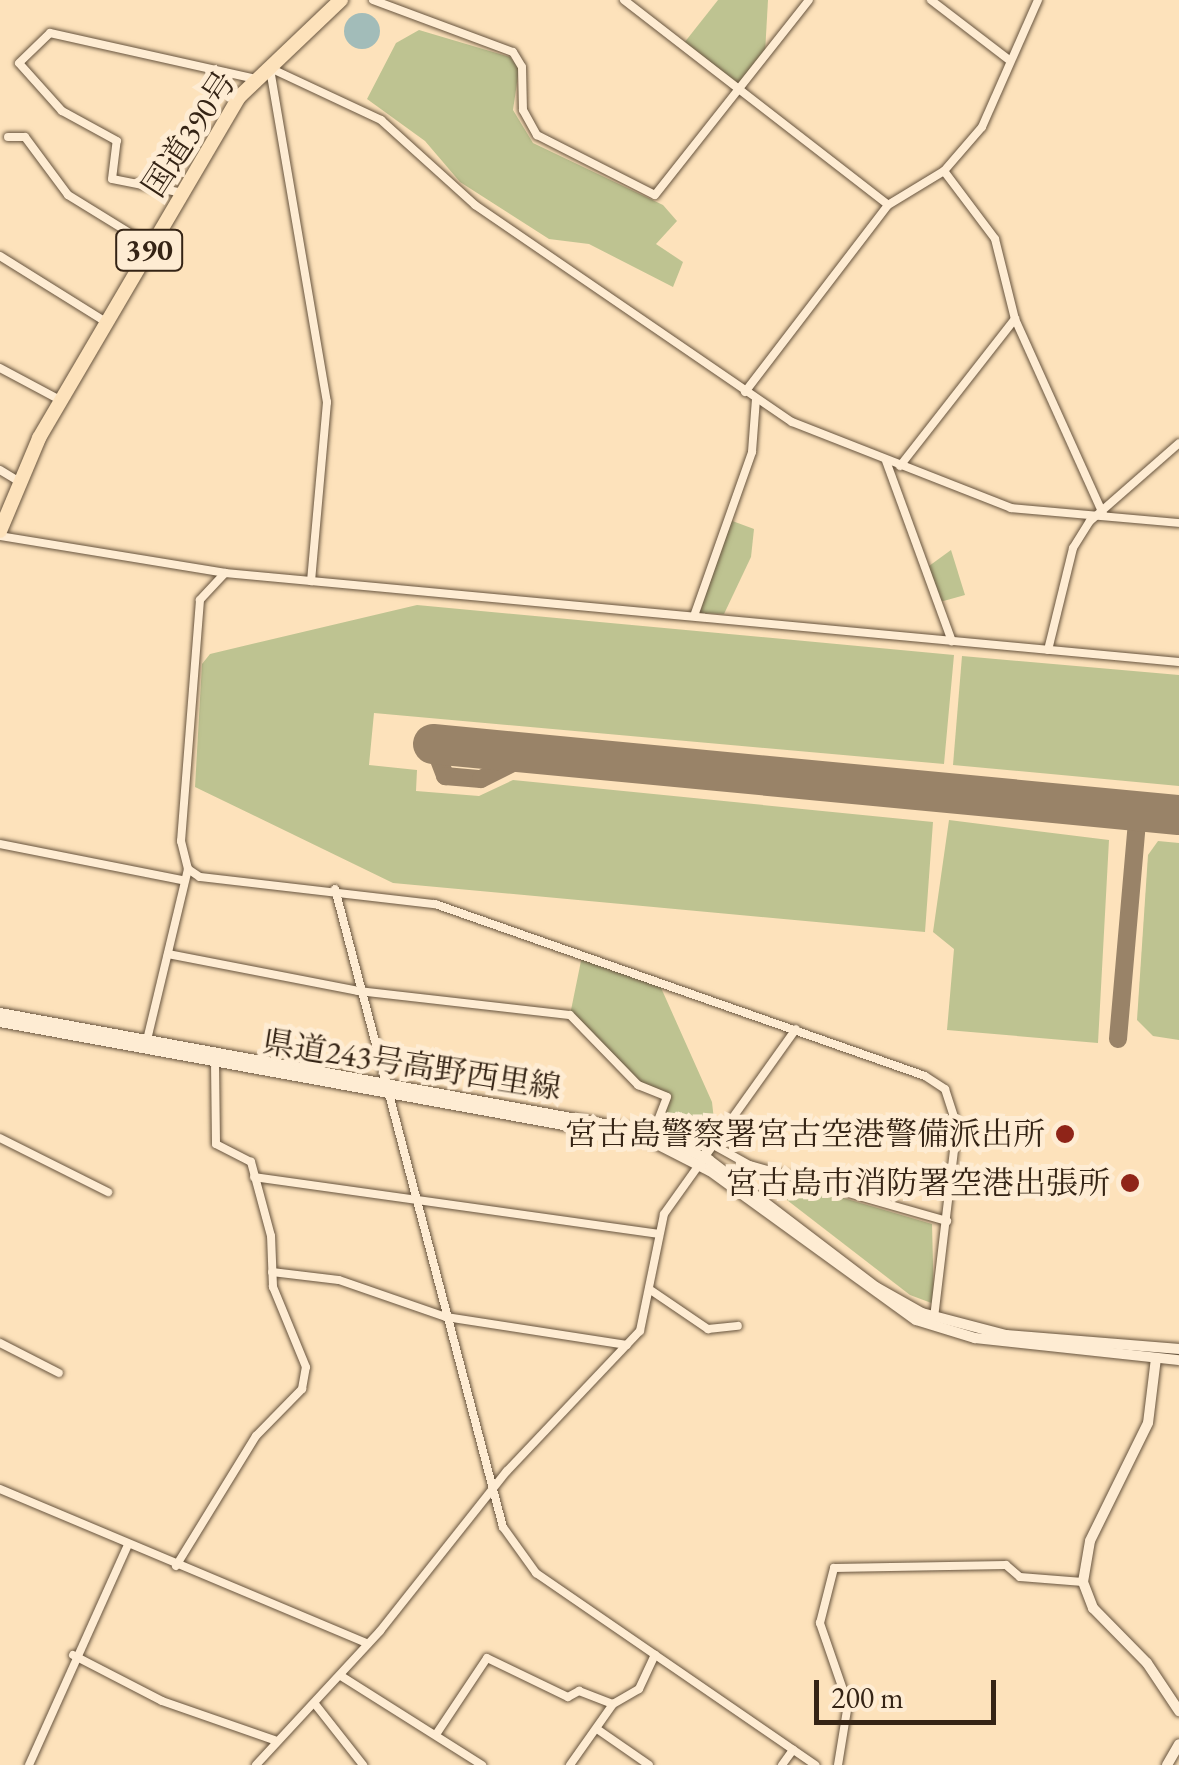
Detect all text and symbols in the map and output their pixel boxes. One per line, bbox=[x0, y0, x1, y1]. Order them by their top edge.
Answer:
street label: 国道390号 bbox=[134, 64, 244, 204]
road number: 390 bbox=[114, 225, 184, 275]
street label: 県道243号高野西里線 bbox=[260, 1022, 564, 1108]
place label: 宮古島警察署宮古空港警備派出所 bbox=[565, 1115, 1045, 1153]
marker: 宮古島警察署宮古空港警備派出所 bbox=[1054, 1123, 1076, 1145]
place label: 宮古島市消防署空港出張所 bbox=[726, 1164, 1110, 1202]
marker: 宮古島市消防署空港出張所 bbox=[1119, 1172, 1141, 1194]
scale bar bbox=[819, 1660, 1002, 1722]
text: 200 m bbox=[831, 1678, 904, 1717]

